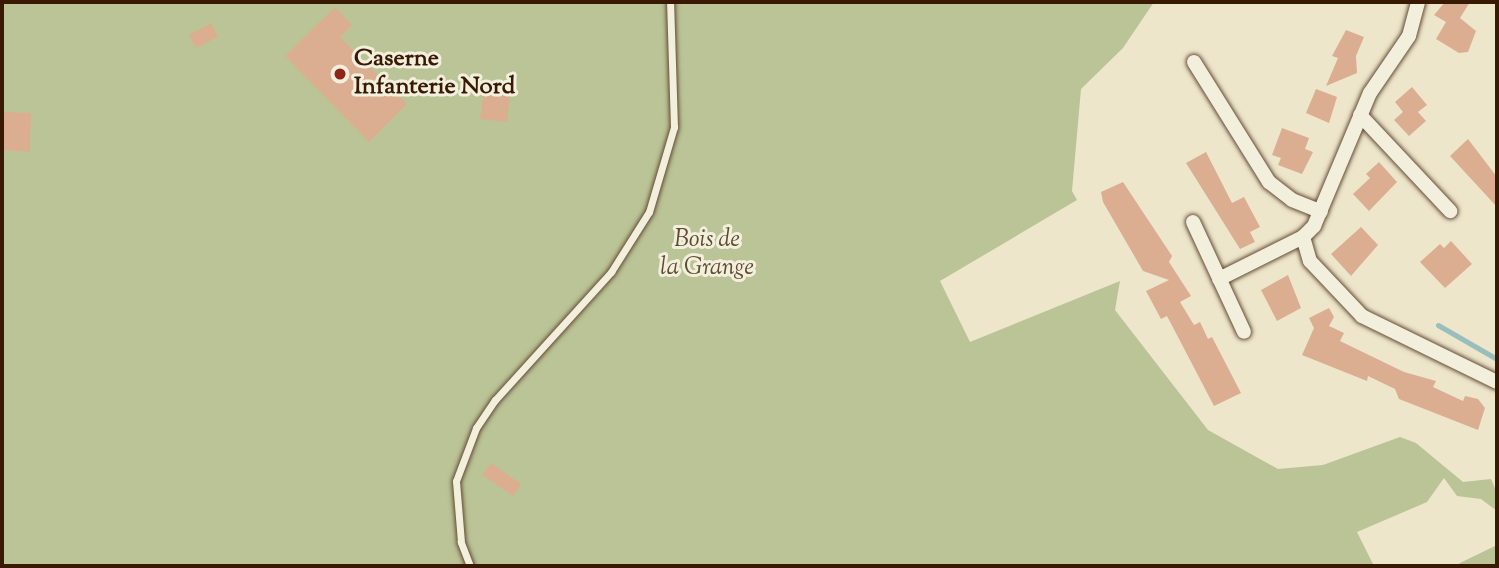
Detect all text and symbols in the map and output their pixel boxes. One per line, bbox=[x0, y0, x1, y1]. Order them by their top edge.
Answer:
place label: Caserne Infanterie Nord bbox=[354, 46, 515, 102]
marker: Caserne Infanterie Nord bbox=[332, 66, 348, 82]
park label: Bois de la Grange bbox=[660, 227, 754, 283]

